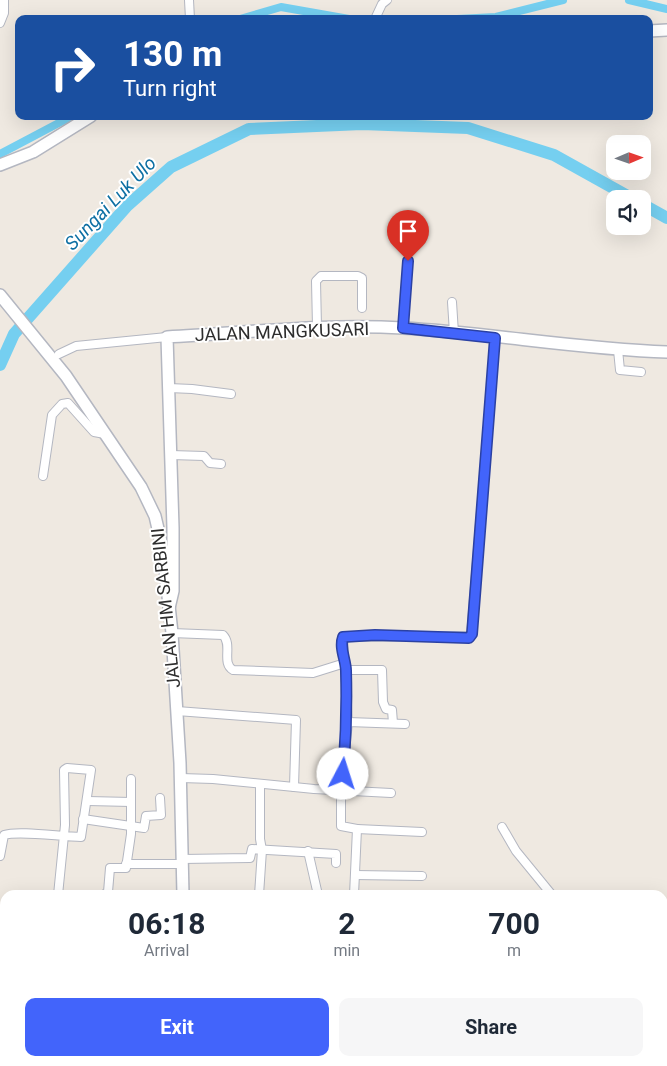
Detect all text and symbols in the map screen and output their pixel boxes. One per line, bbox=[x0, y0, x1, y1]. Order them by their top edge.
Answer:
text: 130 m bbox=[123, 34, 222, 75]
icon: right bbox=[40, 35, 105, 100]
text: Turn right bbox=[123, 76, 217, 101]
north arrow bbox=[606, 135, 651, 180]
map controls bbox=[606, 135, 651, 235]
water label: Sungai Luk Ulo bbox=[60, 152, 161, 255]
button: sound bbox=[606, 190, 651, 235]
pin bbox=[387, 210, 429, 261]
icon: arrive bbox=[394, 217, 422, 245]
street label: JALAN MANGKUSARI bbox=[194, 318, 370, 345]
street label: JALAN HM SARBINI bbox=[147, 527, 184, 689]
position arrow bbox=[316, 747, 368, 799]
text: 06:18 bbox=[128, 906, 205, 941]
text: 2 bbox=[338, 906, 355, 941]
text: 700 bbox=[488, 906, 540, 941]
text: Arrival bbox=[144, 941, 189, 960]
text: min bbox=[333, 941, 360, 960]
text: m bbox=[507, 941, 521, 960]
button: Exit bbox=[25, 998, 329, 1056]
button: Share bbox=[339, 998, 643, 1056]

